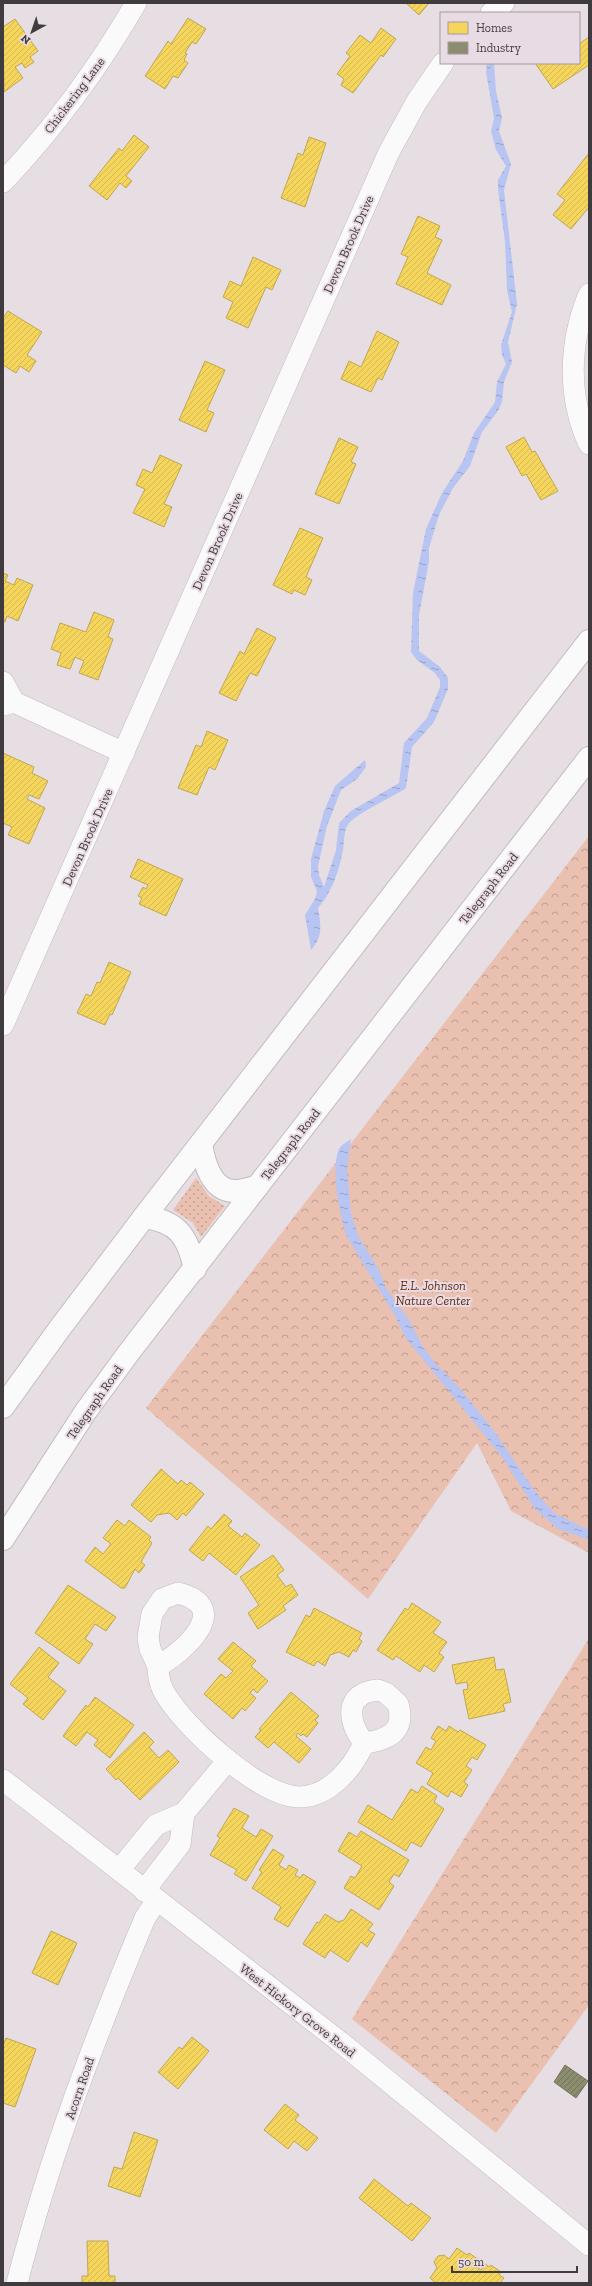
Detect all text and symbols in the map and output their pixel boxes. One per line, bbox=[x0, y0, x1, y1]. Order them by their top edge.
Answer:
north arrow bbox=[12, 12, 52, 52]
legend bbox=[440, 12, 580, 64]
text: Homes bbox=[476, 21, 512, 35]
text: N bbox=[18, 31, 33, 47]
text: Industry bbox=[476, 41, 522, 55]
street label: Chickering Lane bbox=[41, 54, 108, 136]
street label: Devon Brook Drive bbox=[320, 193, 377, 295]
street label: Devon Brook Drive bbox=[189, 490, 246, 592]
street label: Devon Brook Drive bbox=[59, 786, 116, 888]
street label: Telegraph Road bbox=[456, 849, 521, 927]
street label: Telegraph Road bbox=[258, 1105, 323, 1183]
park label: E.L. Johnson Nature Center bbox=[395, 1278, 471, 1308]
street label: Telegraph Road bbox=[63, 1362, 125, 1442]
street label: West Hickory Grove Road bbox=[237, 1961, 359, 2060]
street label: Acorn Road bbox=[62, 2055, 97, 2121]
scale bar bbox=[452, 2248, 577, 2274]
text: 50 m bbox=[458, 2255, 485, 2269]

